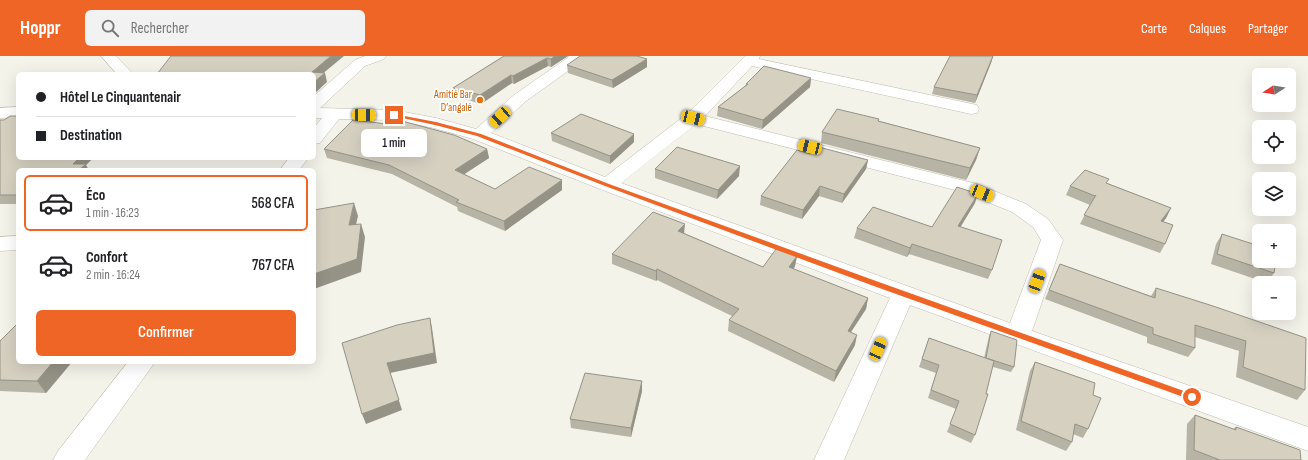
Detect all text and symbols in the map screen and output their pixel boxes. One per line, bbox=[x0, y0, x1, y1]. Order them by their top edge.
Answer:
search box bbox=[85, 10, 365, 46]
text: Hoppr bbox=[20, 17, 61, 40]
icon: search bbox=[99, 17, 121, 39]
text: Rechercher bbox=[131, 19, 189, 38]
text: Carte bbox=[1141, 20, 1167, 37]
text: Calques bbox=[1189, 20, 1226, 37]
text: Partager bbox=[1248, 20, 1288, 37]
north arrow bbox=[1252, 68, 1296, 112]
map controls bbox=[1252, 68, 1296, 320]
text: Hôtel Le Cinquantenair bbox=[60, 88, 181, 107]
place label: Amitié Bar D’angalé bbox=[433, 88, 472, 114]
marker: Amitié Bar D’angalé bbox=[475, 95, 485, 105]
car bbox=[487, 105, 513, 129]
route end bbox=[385, 106, 403, 124]
car bbox=[352, 109, 376, 121]
car bbox=[680, 109, 706, 127]
button: locate bbox=[1252, 120, 1296, 164]
text: Destination bbox=[60, 126, 122, 145]
callout: 1 min bbox=[361, 129, 427, 157]
text: 1 min bbox=[382, 135, 406, 151]
car bbox=[797, 138, 823, 156]
button: layers bbox=[1252, 172, 1296, 216]
car bbox=[969, 183, 995, 203]
icon: car bbox=[38, 185, 74, 221]
text: Éco bbox=[86, 186, 105, 205]
text: 568 CFA bbox=[251, 194, 294, 213]
text: 1 min · 16:23 bbox=[86, 205, 139, 221]
button: + bbox=[1252, 224, 1296, 268]
icon: car bbox=[38, 247, 74, 283]
text: Confort bbox=[86, 248, 128, 267]
text: 767 CFA bbox=[252, 256, 294, 275]
text: 2 min · 16:24 bbox=[86, 267, 140, 283]
car bbox=[1027, 268, 1047, 294]
button: − bbox=[1252, 276, 1296, 320]
button: Confirmer bbox=[36, 310, 296, 356]
car bbox=[868, 336, 888, 362]
route start bbox=[1183, 388, 1201, 406]

